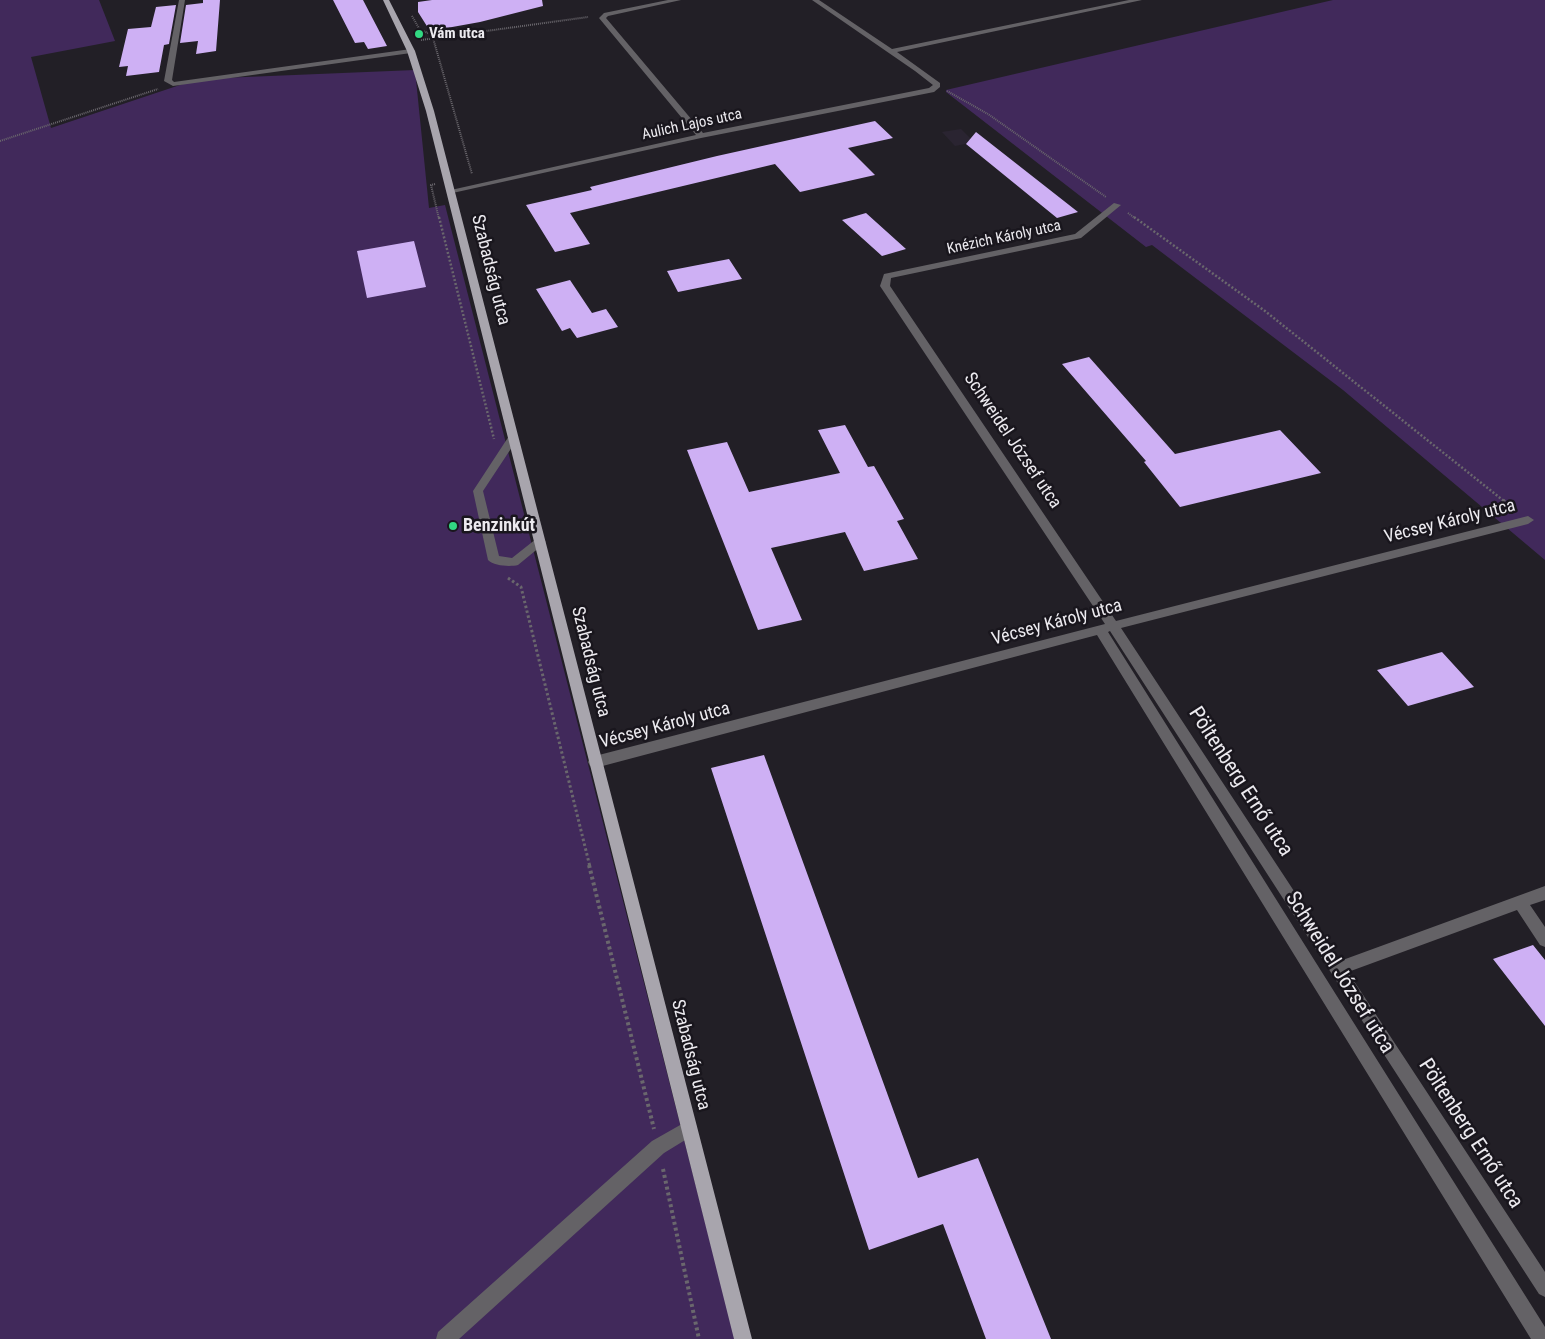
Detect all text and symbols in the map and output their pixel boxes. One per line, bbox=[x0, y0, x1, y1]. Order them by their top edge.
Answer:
place label: Vám utca bbox=[429, 25, 485, 43]
marker: Vám utca bbox=[413, 28, 425, 40]
street label: Aulich Lajos utca bbox=[640, 106, 744, 144]
street label: Szabadság utca bbox=[466, 213, 514, 327]
street label: Knézich Károly utca bbox=[945, 217, 1063, 259]
street label: Schweidel József utca bbox=[959, 369, 1065, 513]
street label: Vécsey Károly utca bbox=[1382, 495, 1518, 549]
place label: Benzinkút bbox=[463, 515, 535, 537]
marker: Benzinkút bbox=[447, 520, 459, 532]
street label: Vécsey Károly utca bbox=[989, 595, 1125, 651]
street label: Szabadság utca bbox=[566, 605, 614, 719]
street label: Vécsey Károly utca bbox=[597, 698, 733, 754]
street label: Pöltenberg Ernő utca bbox=[1182, 703, 1298, 861]
street label: Schweidel József utca bbox=[1279, 888, 1399, 1058]
street label: Szabadság utca bbox=[666, 998, 714, 1112]
street label: Pöltenberg Ernő utca bbox=[1412, 1055, 1528, 1213]

